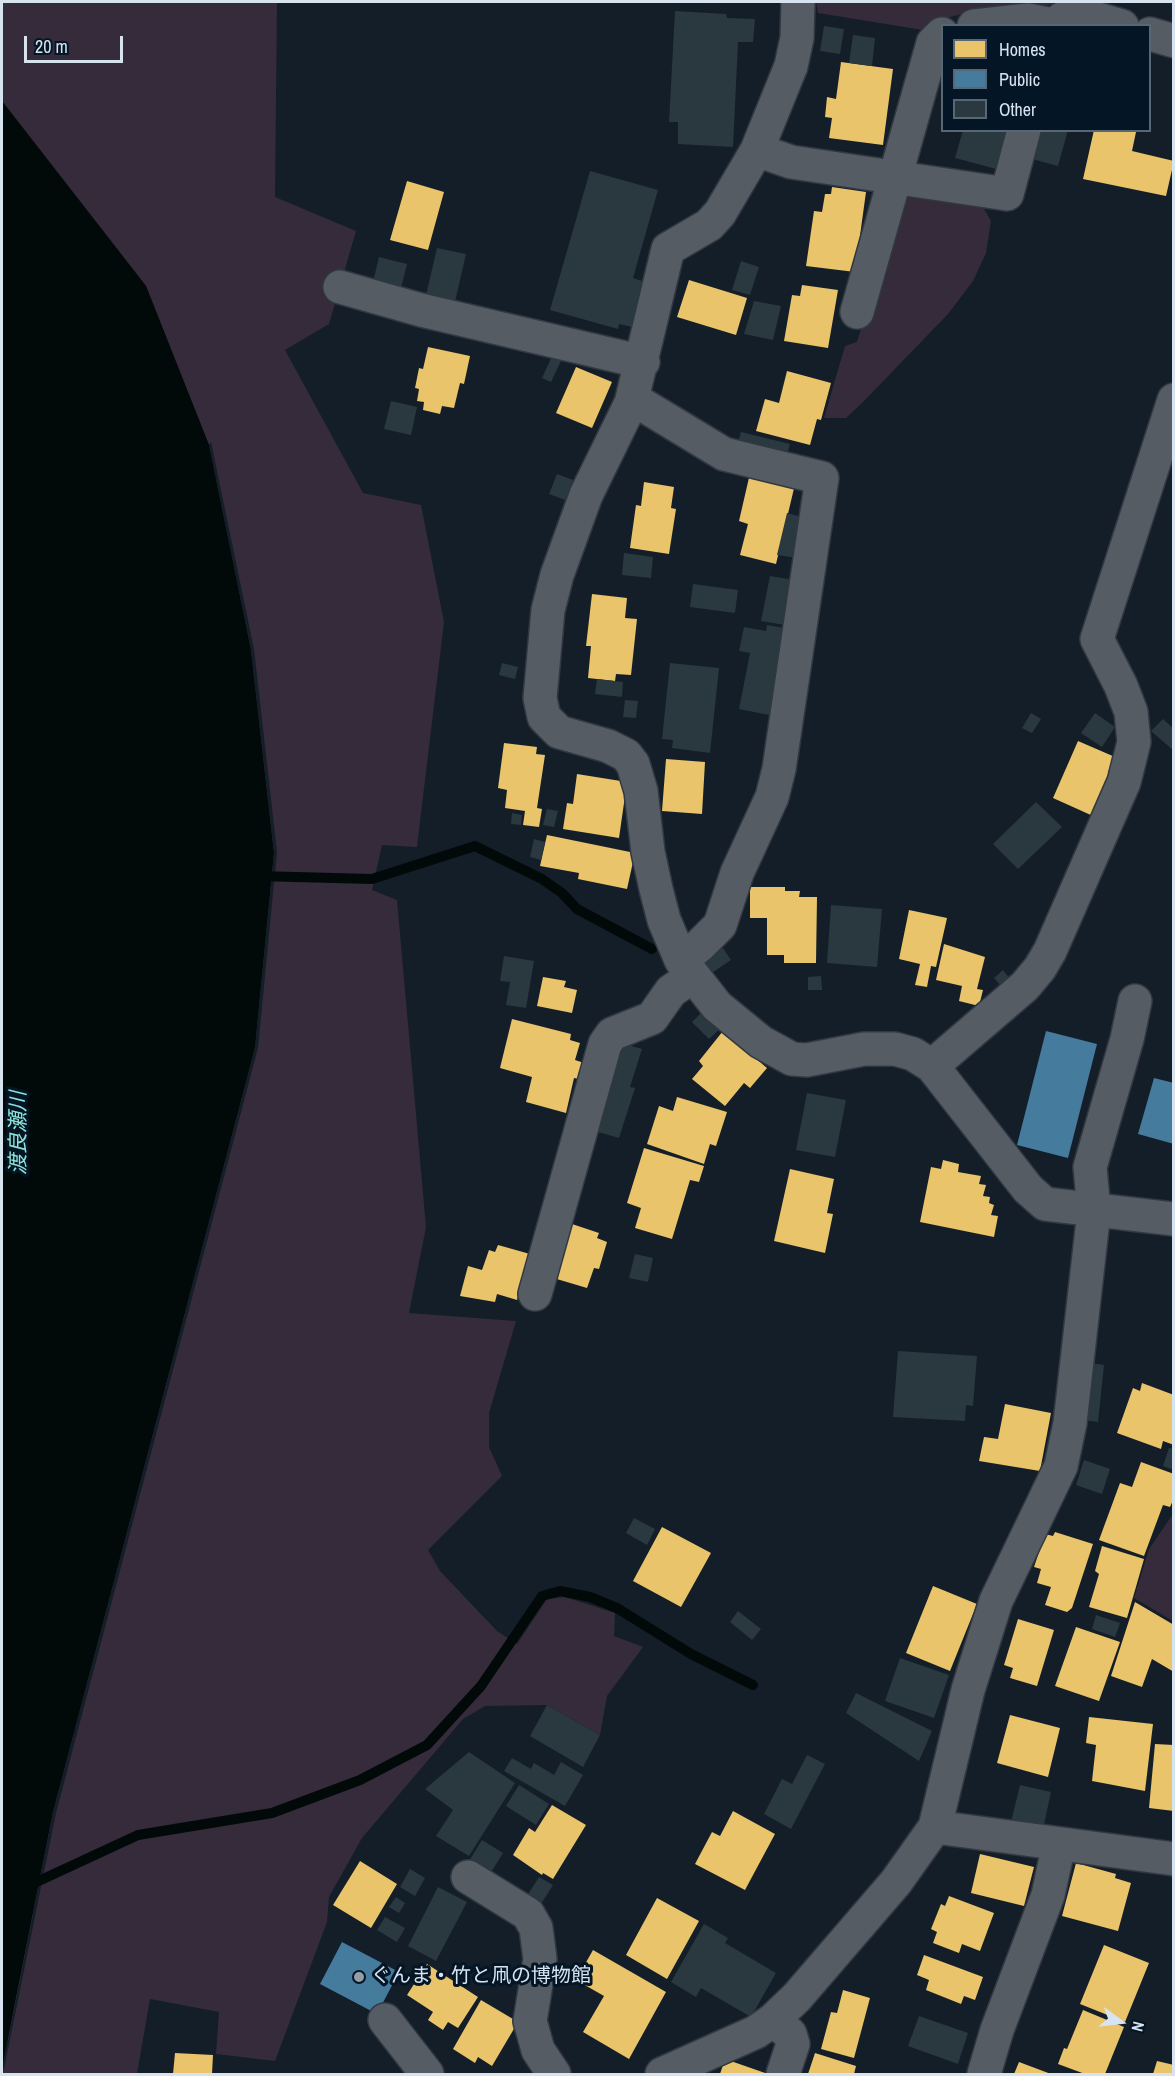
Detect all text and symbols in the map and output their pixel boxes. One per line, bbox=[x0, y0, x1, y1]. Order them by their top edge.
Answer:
scale bar bbox=[27, 24, 126, 62]
legend bbox=[941, 24, 1151, 132]
text: 20 m bbox=[35, 34, 68, 59]
text: Homes bbox=[999, 37, 1046, 62]
text: Public bbox=[999, 67, 1040, 92]
text: Other bbox=[999, 97, 1036, 122]
water label: 渡良瀬川 bbox=[6, 1091, 32, 1175]
place label: ぐんま・竹と凧の博物館 bbox=[371, 1965, 591, 1989]
marker: ぐんま・竹と凧の博物館 bbox=[352, 1970, 366, 1984]
north arrow bbox=[1091, 1992, 1151, 2052]
text: N bbox=[1127, 2019, 1150, 2034]

